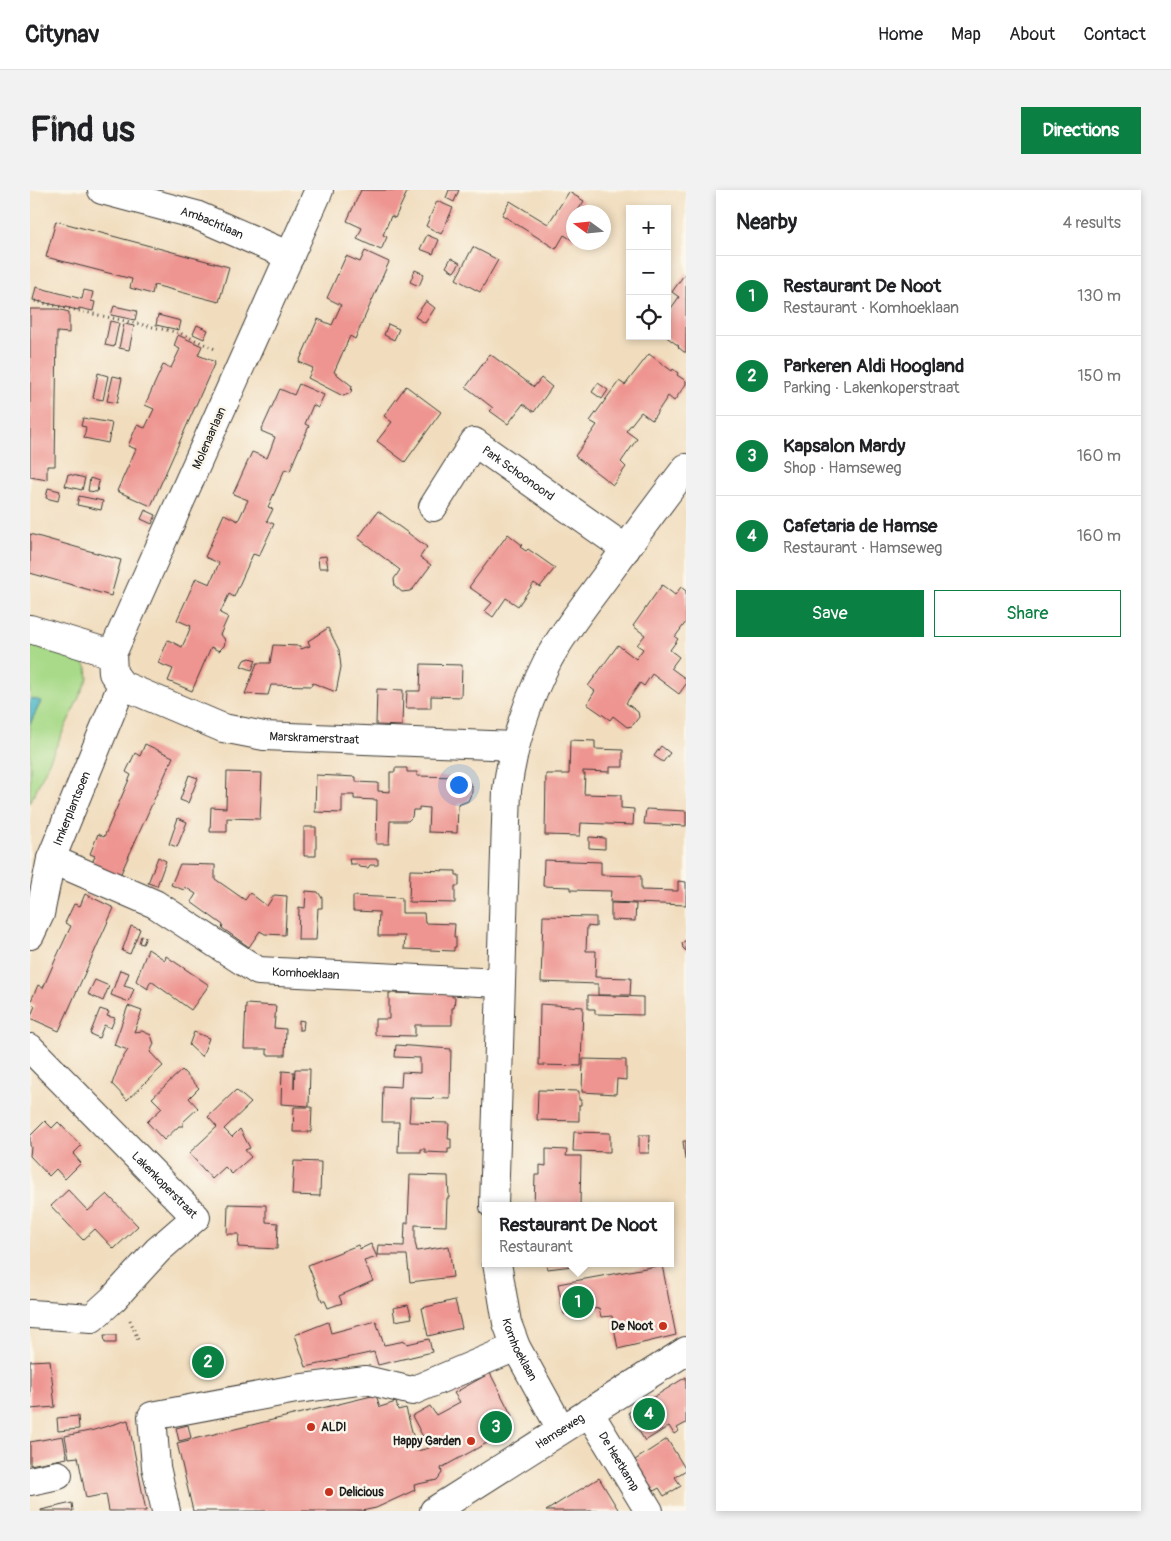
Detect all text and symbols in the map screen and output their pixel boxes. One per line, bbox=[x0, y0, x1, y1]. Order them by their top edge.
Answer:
text: Citynav bbox=[25, 20, 100, 49]
text: Home bbox=[878, 23, 923, 46]
text: Map bbox=[951, 23, 981, 46]
text: About bbox=[1009, 23, 1055, 46]
text: Contact bbox=[1083, 23, 1146, 46]
button: Directions bbox=[1021, 107, 1141, 154]
text: Find us bbox=[30, 108, 135, 152]
street label: Ambachtlaan bbox=[179, 204, 246, 243]
north arrow bbox=[566, 205, 611, 250]
map controls bbox=[626, 205, 671, 340]
button: + bbox=[626, 205, 671, 250]
text: Nearby bbox=[736, 209, 797, 236]
text: 4 results bbox=[1063, 213, 1121, 233]
button: − bbox=[626, 250, 671, 295]
text: Restaurant De Noot bbox=[783, 274, 941, 298]
text: 1 bbox=[749, 286, 755, 306]
text: 130 m bbox=[1077, 286, 1121, 306]
button: locate bbox=[626, 295, 671, 340]
text: Restaurant · Komhoeklaan bbox=[783, 298, 959, 318]
text: Parkeren Aldi Hoogland bbox=[783, 354, 964, 378]
text: 2 bbox=[748, 366, 756, 386]
text: 150 m bbox=[1077, 366, 1121, 386]
text: Parking · Lakenkoperstraat bbox=[783, 378, 959, 398]
street label: Molenaarlaan bbox=[189, 405, 230, 472]
text: Kapsalon Mardy bbox=[783, 434, 905, 458]
street label: Park Schoonoord bbox=[479, 443, 557, 504]
text: 3 bbox=[748, 446, 756, 466]
text: 160 m bbox=[1077, 446, 1121, 466]
text: Shop · Hamseweg bbox=[783, 458, 902, 478]
text: Cafetaria de Hamse bbox=[783, 514, 937, 538]
text: 4 bbox=[747, 526, 757, 546]
text: 160 m bbox=[1077, 526, 1121, 546]
text: Restaurant · Hamseweg bbox=[783, 538, 942, 558]
button: Save bbox=[736, 590, 924, 637]
button: Share bbox=[934, 590, 1121, 637]
street label: Marskramerstraat bbox=[269, 729, 360, 748]
street label: Imkerplantsoen bbox=[50, 769, 94, 848]
your location bbox=[446, 772, 472, 798]
street label: Komhoeklaan bbox=[272, 965, 340, 983]
street label: Lakenkoperstraat bbox=[128, 1149, 200, 1222]
popup bbox=[482, 1202, 674, 1267]
text: Restaurant De Noot bbox=[499, 1213, 657, 1237]
text: Restaurant bbox=[499, 1237, 573, 1257]
pin: 1 bbox=[562, 1283, 594, 1321]
street label: Komhoeklaan bbox=[498, 1317, 540, 1384]
place label: De Noot bbox=[611, 1319, 654, 1334]
marker: De Noot bbox=[657, 1320, 669, 1332]
pin: 2 bbox=[192, 1343, 224, 1381]
pin: 4 bbox=[633, 1395, 665, 1433]
pin: 3 bbox=[480, 1408, 512, 1446]
street label: Hamseweg bbox=[533, 1410, 587, 1453]
place label: ALDI bbox=[321, 1420, 346, 1435]
marker: ALDI bbox=[305, 1421, 317, 1433]
street label: De Heetkamp bbox=[595, 1429, 643, 1495]
place label: Happy Garden bbox=[393, 1434, 461, 1449]
marker: Happy Garden bbox=[465, 1435, 477, 1447]
place label: Delicious bbox=[339, 1485, 384, 1500]
marker: Delicious bbox=[323, 1486, 335, 1498]

